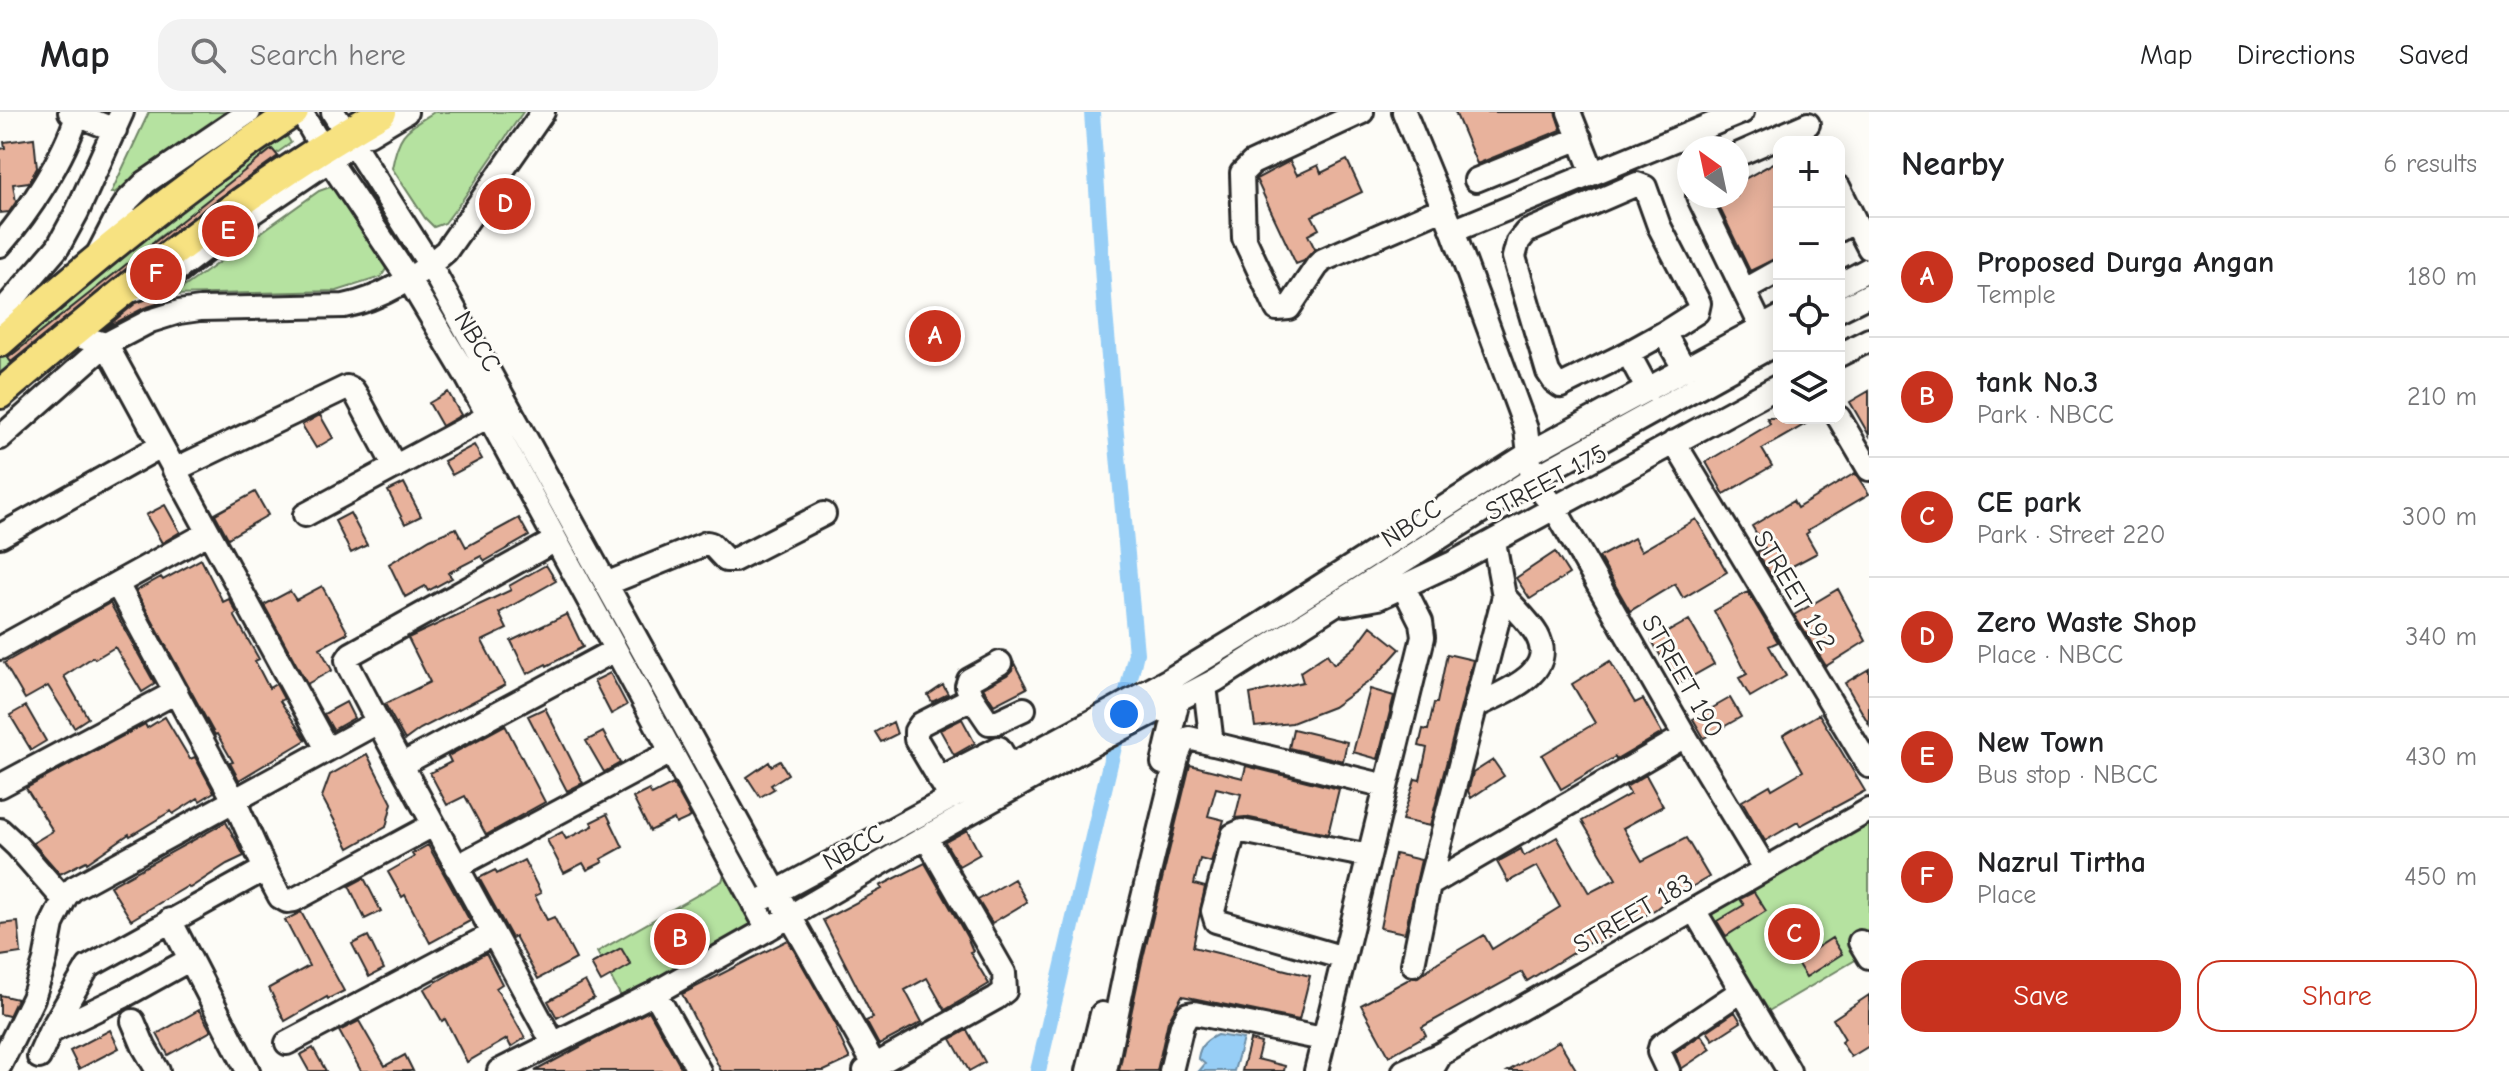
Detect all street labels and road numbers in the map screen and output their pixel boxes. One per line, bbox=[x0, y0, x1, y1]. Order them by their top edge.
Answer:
street label: NBCC bbox=[448, 306, 507, 377]
street label: STREET 175 bbox=[1480, 438, 1613, 528]
street label: NBCC bbox=[1376, 493, 1447, 554]
street label: STREET 192 bbox=[1747, 525, 1842, 656]
street label: STREET 190 bbox=[1635, 610, 1729, 743]
street label: NBCC bbox=[818, 819, 889, 877]
street label: STREET 183 bbox=[1568, 867, 1699, 960]

